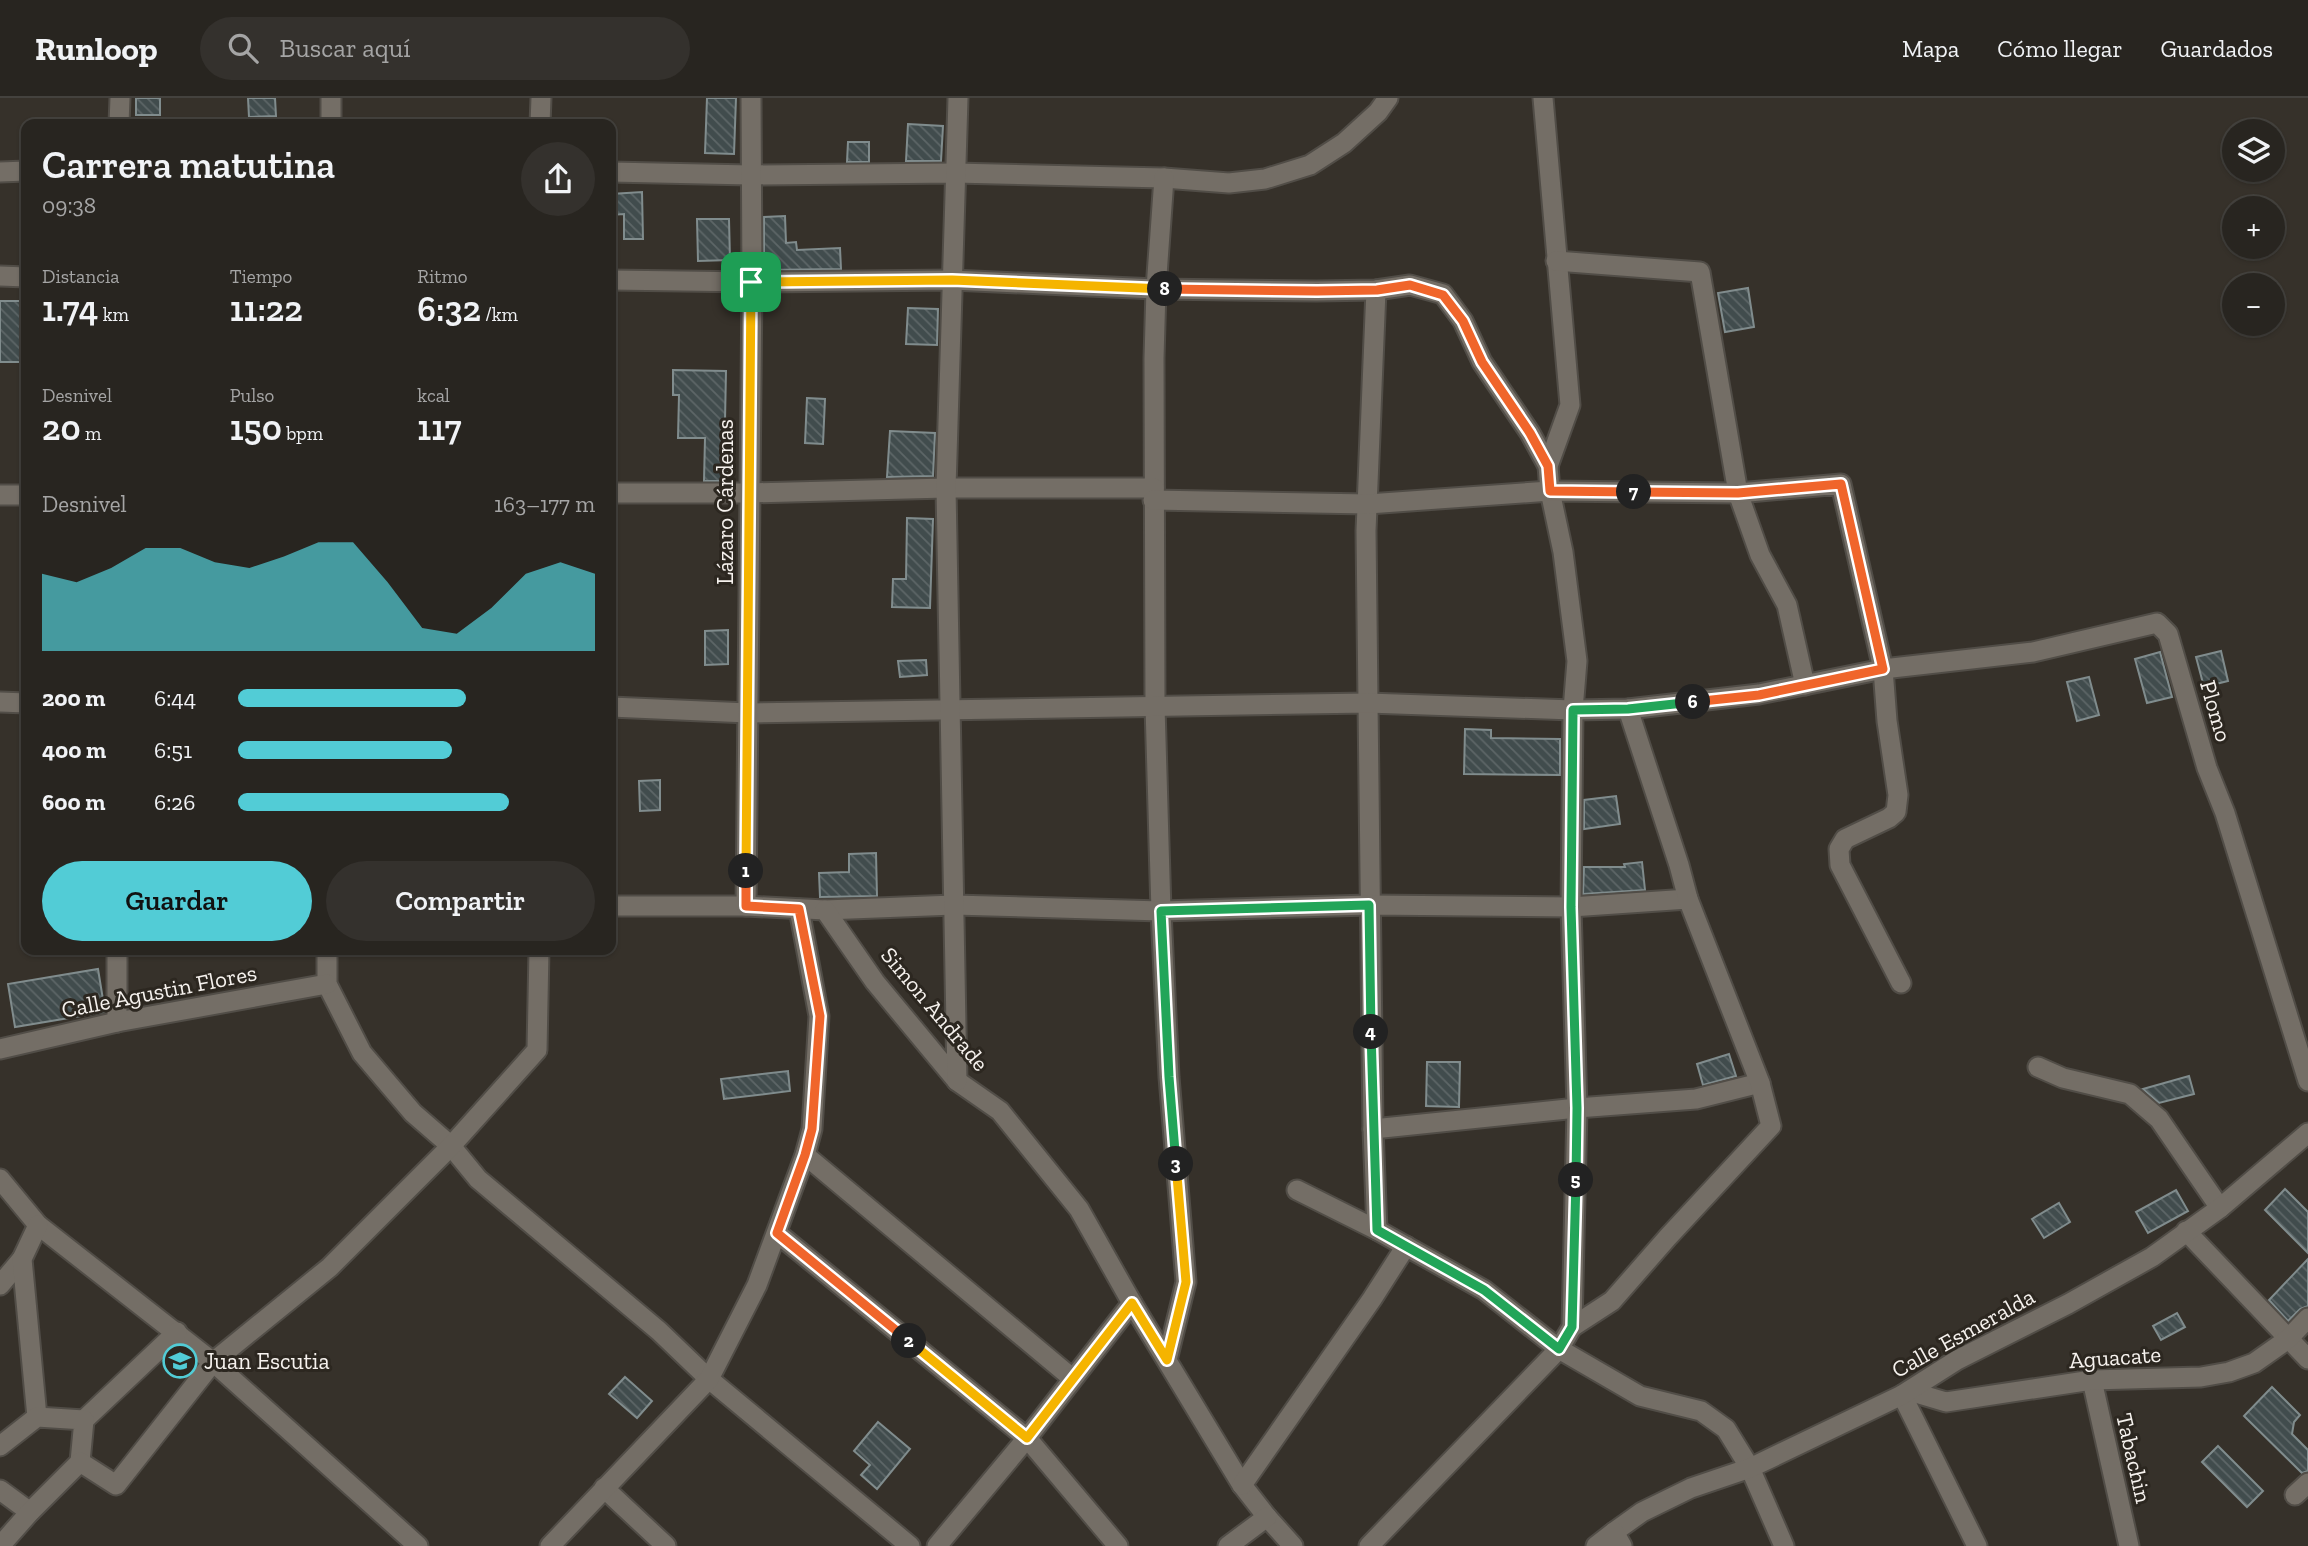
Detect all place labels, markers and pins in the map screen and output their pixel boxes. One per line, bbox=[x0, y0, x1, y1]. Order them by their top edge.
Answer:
pin bbox=[721, 252, 781, 312]
pin: 8 bbox=[1148, 272, 1182, 306]
pin: 7 bbox=[1616, 474, 1652, 510]
pin: 6 bbox=[1676, 684, 1710, 720]
pin: 1 bbox=[728, 854, 764, 888]
pin: 4 bbox=[1354, 1014, 1388, 1049]
pin: 3 bbox=[1158, 1146, 1194, 1182]
pin: 5 bbox=[1558, 1162, 1594, 1198]
pin: 2 bbox=[892, 1324, 926, 1358]
school or university icon: Juan Escutia bbox=[161, 1342, 199, 1380]
place label: Juan Escutia bbox=[204, 1347, 330, 1375]

